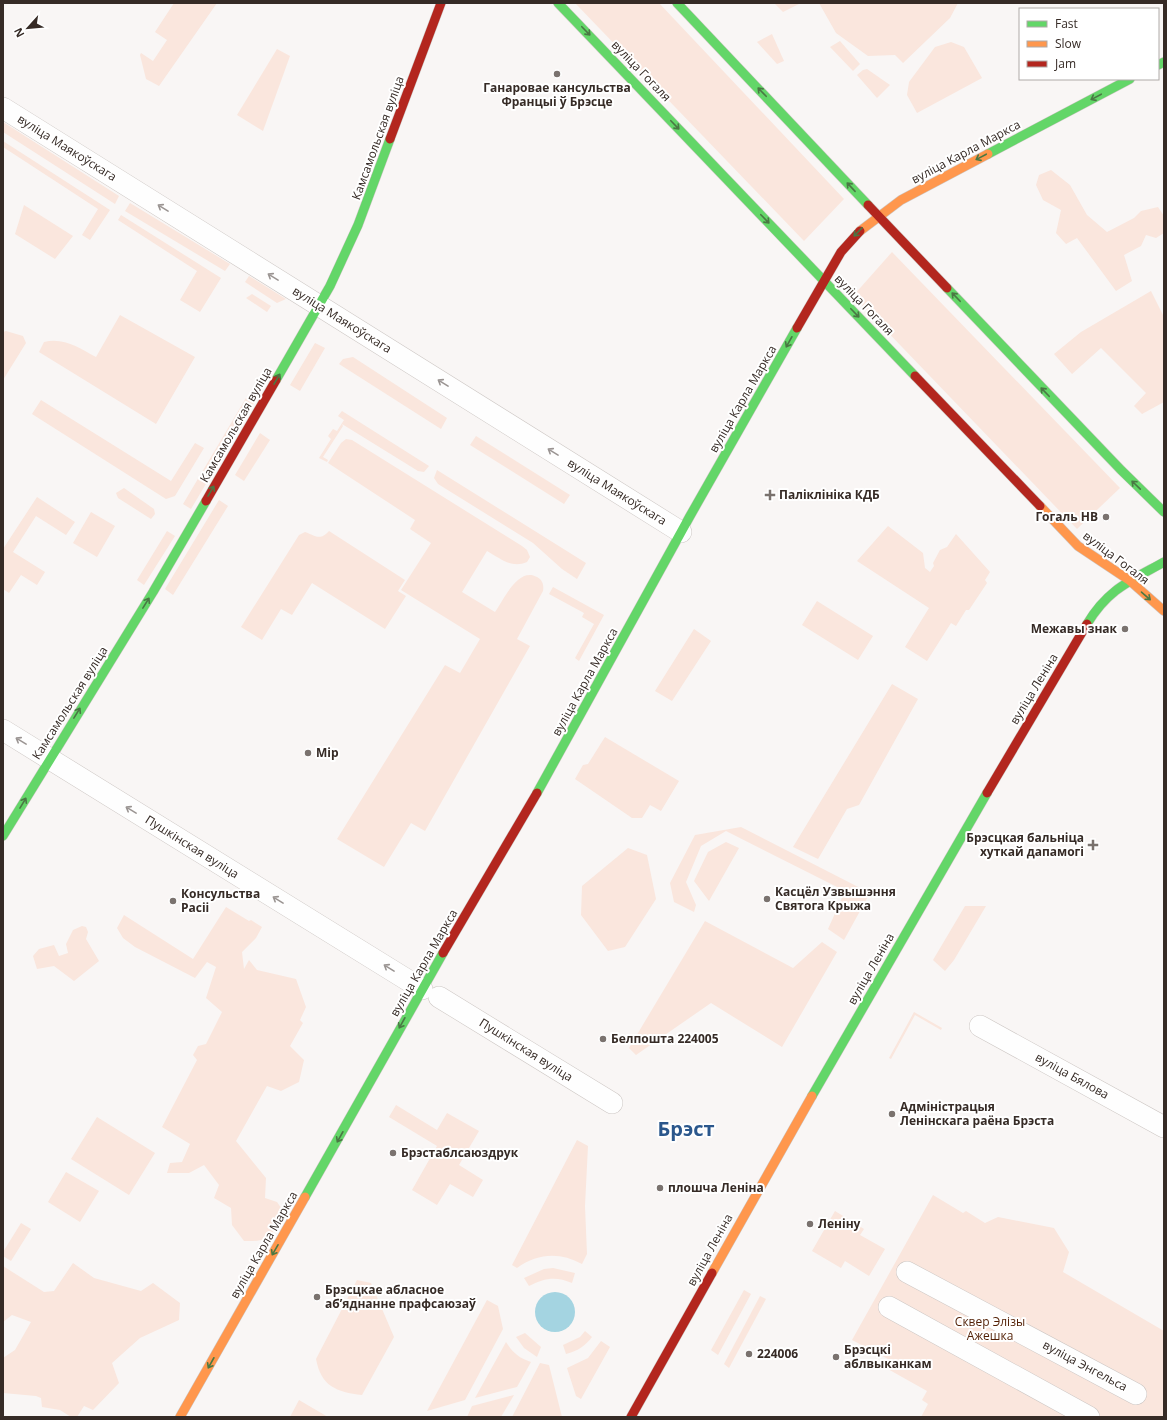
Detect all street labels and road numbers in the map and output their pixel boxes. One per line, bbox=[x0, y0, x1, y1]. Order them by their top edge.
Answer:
street label: вуліца Гогаля bbox=[608, 36, 675, 105]
street label: Камсамольская вуліца bbox=[347, 74, 408, 202]
street label: вуліца Маякоўскага bbox=[14, 110, 120, 185]
street label: вуліца Карла Маркса bbox=[908, 116, 1023, 188]
street label: вуліца Гогаля bbox=[831, 270, 898, 339]
street label: вуліца Маякоўскага bbox=[289, 282, 395, 357]
street label: вуліца Карла Маркса bbox=[705, 342, 780, 456]
street label: Камсамольская вуліца bbox=[196, 364, 276, 486]
street label: вуліца Маякоўскага bbox=[564, 454, 670, 529]
street label: вуліца Гогаля bbox=[1080, 527, 1153, 588]
street label: вуліца Карла Маркса bbox=[548, 625, 621, 739]
street label: Камсамольская вуліца bbox=[28, 643, 111, 763]
street label: вуліца Леніна bbox=[1006, 650, 1061, 727]
street label: Пушкінская вуліца bbox=[142, 811, 242, 882]
street label: вуліца Карла Маркса bbox=[386, 906, 461, 1020]
street label: вуліца Леніна bbox=[843, 930, 898, 1008]
street label: Пушкінская вуліца bbox=[476, 1014, 576, 1085]
street label: вуліца Бялова bbox=[1032, 1048, 1112, 1103]
street label: вуліца Карла Маркса bbox=[226, 1188, 301, 1302]
street label: вуліца Леніна bbox=[683, 1211, 736, 1289]
street label: вуліца Энгельса bbox=[1040, 1336, 1131, 1395]

